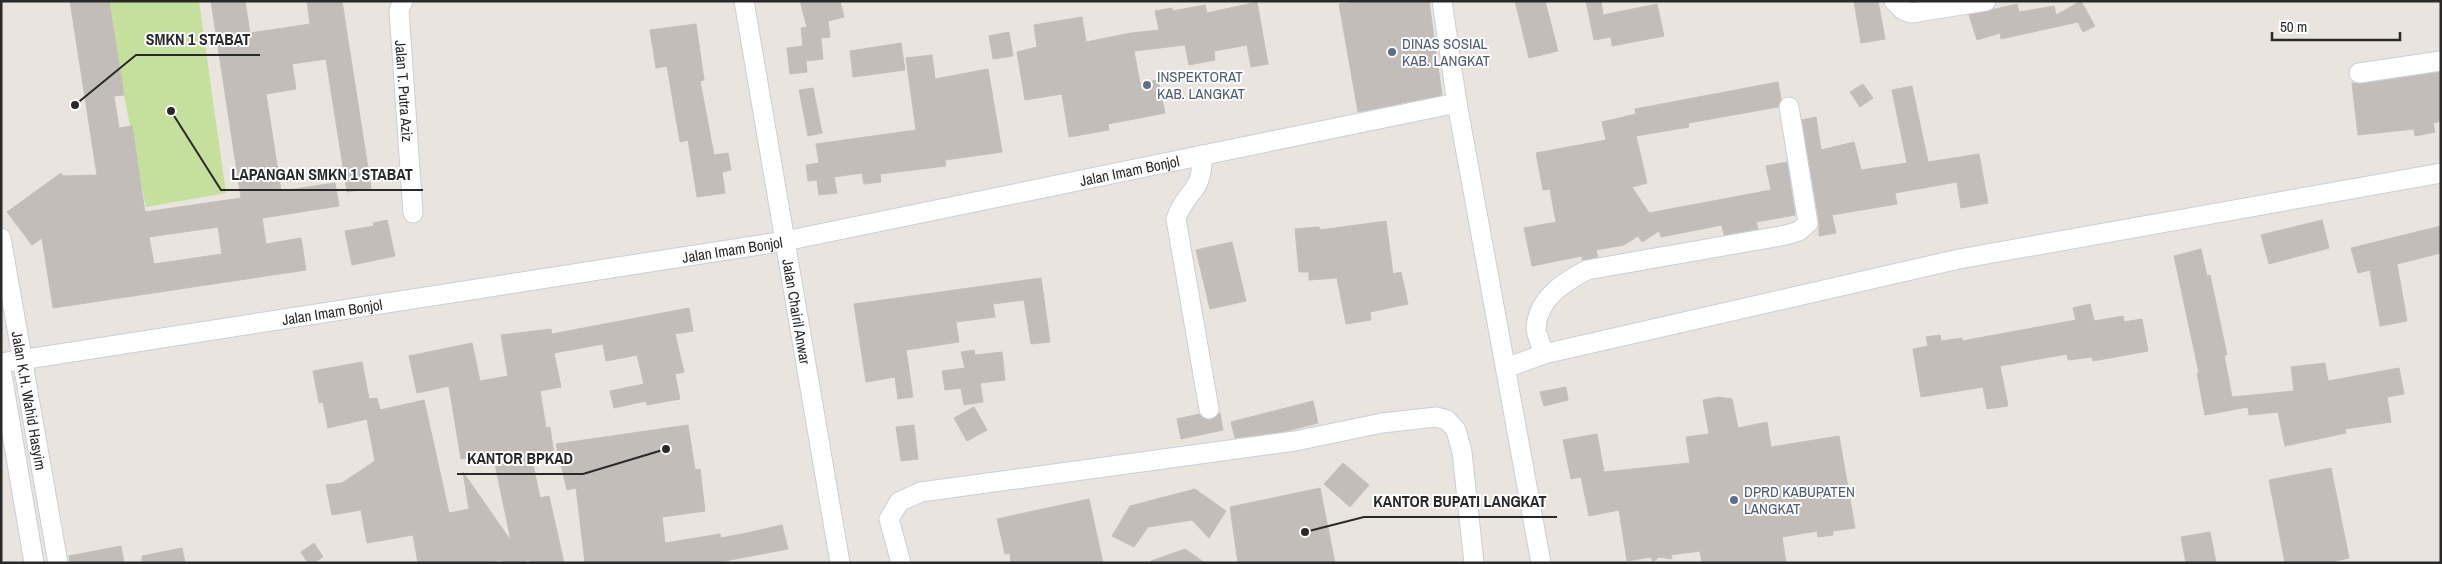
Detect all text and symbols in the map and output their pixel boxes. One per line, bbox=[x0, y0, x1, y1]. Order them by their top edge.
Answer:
scale bar bbox=[2272, 10, 2400, 42]
text: 50 m bbox=[2280, 16, 2307, 37]
callout: SMKN 1 STABAT bbox=[136, 24, 260, 55]
text: SMKN 1 STABAT bbox=[146, 28, 250, 50]
place label: DINAS SOSIAL KAB. LANGKAT bbox=[1402, 33, 1490, 71]
street label: Jalan T. Putra Aziz bbox=[391, 39, 419, 142]
marker: DINAS SOSIAL KAB. LANGKAT bbox=[1386, 46, 1398, 58]
place label: INSPEKTORAT KAB. LANGKAT bbox=[1157, 66, 1245, 104]
marker: INSPEKTORAT KAB. LANGKAT bbox=[1141, 79, 1153, 91]
street label: Jalan Imam Bonjol bbox=[1078, 150, 1181, 191]
callout: LAPANGAN SMKN 1 STABAT bbox=[221, 159, 423, 190]
text: LAPANGAN SMKN 1 STABAT bbox=[231, 163, 413, 185]
street label: Jalan Imam Bonjol bbox=[681, 231, 784, 267]
street label: Jalan Chairil Anwar bbox=[778, 257, 816, 366]
street label: Jalan Imam Bonjol bbox=[280, 293, 384, 330]
street label: Jalan K.H. Wahid Hasyim bbox=[7, 330, 52, 472]
callout: KANTOR BPKAD bbox=[457, 443, 583, 474]
text: KANTOR BPKAD bbox=[467, 447, 573, 469]
place label: DPRD KABUPATEN LANGKAT bbox=[1744, 481, 1855, 519]
callout: KANTOR BUPATI LANGKAT bbox=[1364, 486, 1557, 517]
text: KANTOR BUPATI LANGKAT bbox=[1373, 490, 1547, 512]
marker: DPRD KABUPATEN LANGKAT bbox=[1728, 494, 1740, 506]

